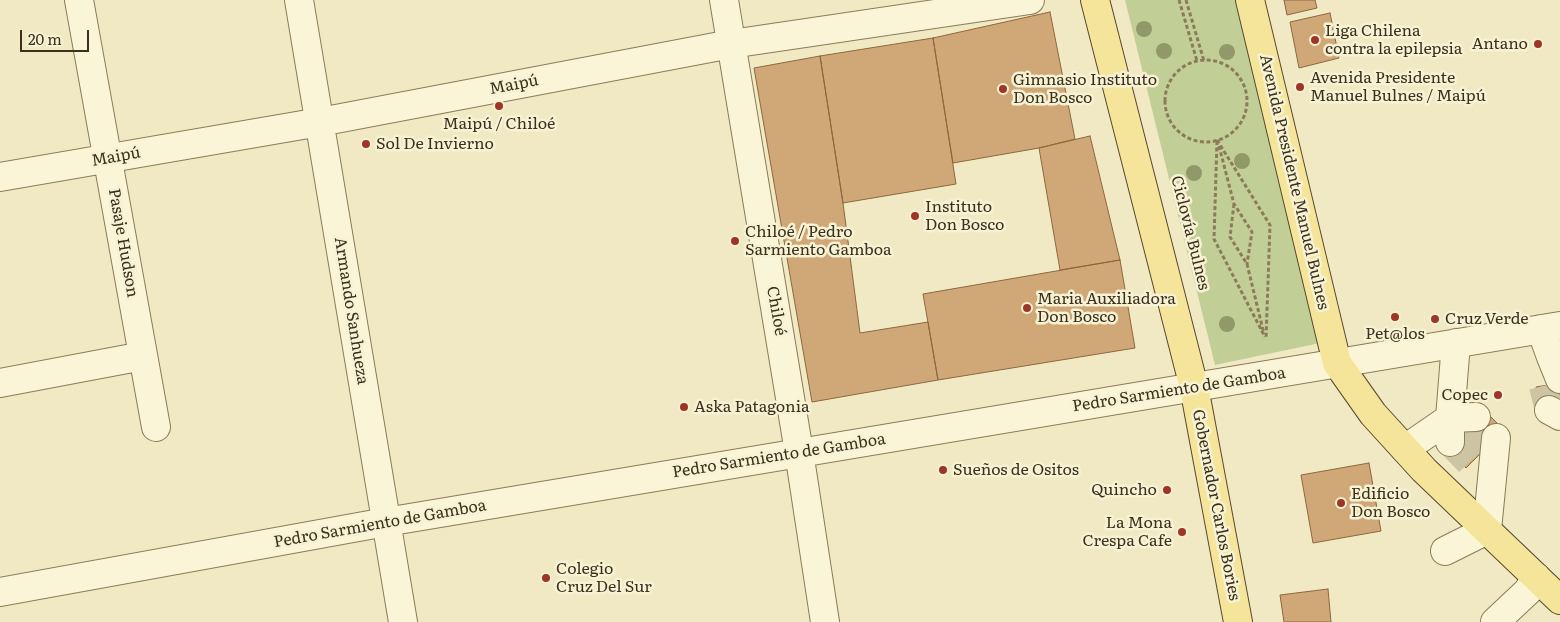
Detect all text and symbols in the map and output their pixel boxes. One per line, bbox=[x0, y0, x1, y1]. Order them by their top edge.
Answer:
scale bar bbox=[22, 20, 91, 52]
place label: Liga Chilena contra la epilepsia bbox=[1325, 21, 1462, 59]
text: 20 m bbox=[28, 27, 62, 50]
marker: Liga Chilena contra la epilepsia bbox=[1309, 34, 1321, 46]
place label: Antano bbox=[1472, 34, 1528, 54]
marker: Antano bbox=[1532, 38, 1544, 50]
street label: Avenida Presidente Manuel Bulnes bbox=[1255, 52, 1333, 312]
place label: Avenida Presidente Manuel Bulnes / Maipú bbox=[1310, 68, 1486, 106]
place label: Gimnasio Instituto Don Bosco bbox=[1013, 70, 1157, 108]
street label: Maipú bbox=[488, 71, 540, 99]
marker: Avenida Presidente Manuel Bulnes / Maipú bbox=[1294, 81, 1306, 93]
marker: Gimnasio Instituto Don Bosco bbox=[997, 83, 1009, 95]
marker: Maipú / Chiloé bbox=[493, 100, 505, 112]
place label: Maipú / Chiloé bbox=[443, 114, 555, 134]
place label: Sol De Invierno bbox=[376, 134, 494, 154]
marker: Sol De Invierno bbox=[360, 138, 372, 150]
street label: Maipú bbox=[90, 143, 142, 171]
street label: Ciclovía Bulnes bbox=[1167, 174, 1213, 292]
street label: Pasaje Hudson bbox=[104, 187, 142, 299]
place label: Instituto Don Bosco bbox=[925, 197, 1004, 235]
marker: Instituto Don Bosco bbox=[909, 210, 921, 222]
place label: Chiloé / Pedro Sarmiento Gamboa bbox=[745, 222, 892, 260]
marker: Chiloé / Pedro Sarmiento Gamboa bbox=[729, 235, 741, 247]
street label: Armando Sanhueza bbox=[330, 236, 372, 386]
street label: Chiloé bbox=[762, 285, 790, 337]
place label: Maria Auxiliadora Don Bosco bbox=[1037, 289, 1176, 327]
marker: Maria Auxiliadora Don Bosco bbox=[1021, 302, 1033, 314]
place label: Cruz Verde bbox=[1445, 309, 1529, 329]
marker: Pet@los bbox=[1389, 311, 1401, 323]
marker: Cruz Verde bbox=[1429, 313, 1441, 325]
place label: Pet@los bbox=[1365, 324, 1425, 344]
street label: Pedro Sarmiento de Gamboa bbox=[1071, 364, 1287, 416]
place label: Copec bbox=[1441, 385, 1488, 405]
marker: Copec bbox=[1492, 389, 1504, 401]
place label: Aska Patagonia bbox=[694, 397, 810, 417]
marker: Aska Patagonia bbox=[678, 401, 690, 413]
street label: Gobernador Carlos Bories bbox=[1188, 408, 1244, 602]
street label: Pedro Sarmiento de Gamboa bbox=[671, 430, 887, 482]
place label: Sueños de Ositos bbox=[953, 460, 1079, 480]
marker: Sueños de Ositos bbox=[937, 464, 949, 476]
place label: Quincho bbox=[1091, 480, 1157, 500]
marker: Quincho bbox=[1161, 484, 1173, 496]
place label: Edificio Don Bosco bbox=[1351, 484, 1430, 522]
street label: Pedro Sarmiento de Gamboa bbox=[272, 496, 488, 552]
marker: Edificio Don Bosco bbox=[1335, 497, 1347, 509]
place label: La Mona Crespa Cafe bbox=[1082, 513, 1172, 551]
marker: La Mona Crespa Cafe bbox=[1176, 526, 1188, 538]
place label: Colegio Cruz Del Sur bbox=[556, 559, 652, 597]
marker: Colegio Cruz Del Sur bbox=[540, 572, 552, 584]

